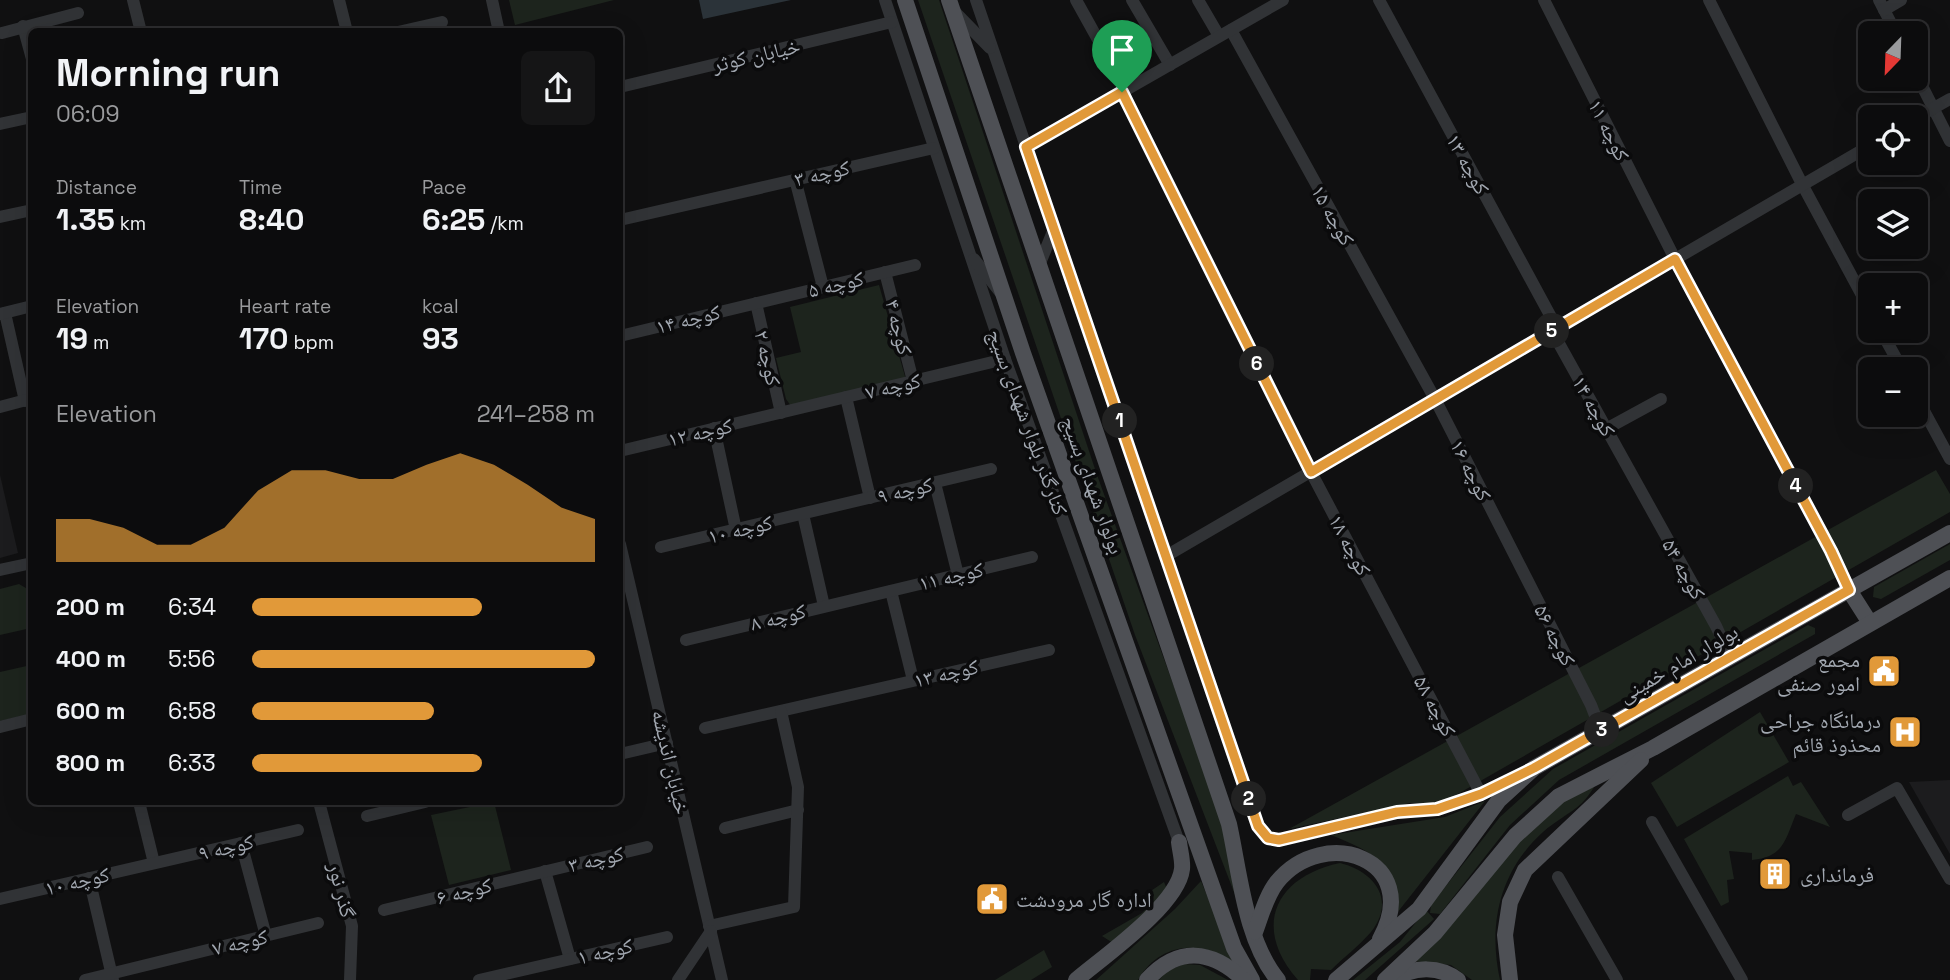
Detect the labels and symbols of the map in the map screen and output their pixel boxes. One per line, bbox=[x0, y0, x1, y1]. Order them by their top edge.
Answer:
pin bbox=[1092, 20, 1152, 92]
north arrow bbox=[1858, 21, 1928, 91]
street label: خیابان کوثر bbox=[709, 32, 803, 78]
street label: کوچه ۱۱ bbox=[1582, 95, 1636, 166]
street label: کوچه ۱۳ bbox=[1440, 129, 1496, 199]
street label: کوچه ۳ bbox=[792, 153, 853, 192]
street label: کوچه ۱۵ bbox=[1305, 180, 1361, 250]
street label: کوچه ۵ bbox=[806, 264, 867, 303]
street label: کوچه ۴ bbox=[879, 296, 919, 358]
street label: کوچه ۱۴ bbox=[653, 298, 723, 340]
pin: 5 bbox=[1534, 314, 1570, 348]
street label: کنارگذر بلوار شهدای بسیج bbox=[982, 325, 1074, 519]
street label: کوچه ۲ bbox=[749, 328, 788, 389]
pin: 6 bbox=[1240, 346, 1274, 382]
street label: کوچه ۷ bbox=[863, 366, 924, 405]
street label: کوچه ۱۴ bbox=[1566, 371, 1622, 441]
pin: 1 bbox=[1102, 404, 1138, 438]
street label: کوچه ۱۲ bbox=[665, 411, 735, 453]
street label: بولوار شهدای بسیج bbox=[1056, 412, 1130, 558]
street label: کوچه ۱۶ bbox=[1444, 435, 1498, 506]
pin: 4 bbox=[1778, 468, 1814, 504]
street label: کوچه ۹ bbox=[875, 470, 936, 509]
street label: کوچه ۱۰ bbox=[705, 508, 775, 550]
street label: کوچه ۱۸ bbox=[1323, 510, 1377, 581]
street label: کوچه ۵۴ bbox=[1656, 534, 1712, 604]
street label: کوچه ۱۱ bbox=[916, 555, 986, 597]
street label: کوچه ۸ bbox=[747, 597, 809, 637]
street label: کوچه ۵۶ bbox=[1528, 600, 1582, 671]
street label: بولوار امام خمینی bbox=[1613, 618, 1743, 709]
place label: مجمع امور صنفی bbox=[1777, 646, 1860, 697]
street label: کوچه ۱۳ bbox=[911, 652, 981, 694]
public building icon: مجمع امور صنفی bbox=[1865, 652, 1903, 690]
street label: کوچه ۵۸ bbox=[1408, 671, 1462, 742]
street label: خیابان اندیشه bbox=[646, 707, 696, 817]
place label: درمانگاه جراحی محذوذ قائم bbox=[1760, 707, 1881, 759]
pin: 3 bbox=[1584, 712, 1620, 748]
hospital icon: درمانگاه جراحی محذوذ قائم bbox=[1886, 713, 1924, 751]
pin: 2 bbox=[1232, 782, 1266, 816]
street label: کوچه ۹ bbox=[196, 827, 257, 866]
street label: کوچه ۳ bbox=[566, 839, 627, 878]
building icon: فرمانداری bbox=[1756, 855, 1794, 893]
street label: گذر نور bbox=[322, 859, 362, 921]
street label: کوچه ۱۰ bbox=[42, 860, 112, 902]
place label: فرمانداری bbox=[1800, 861, 1874, 888]
street label: کوچه ۶ bbox=[433, 871, 495, 911]
public building icon: اداره گار مرودشت bbox=[973, 880, 1011, 918]
place label: اداره گار مرودشت bbox=[1016, 886, 1152, 913]
street label: کوچه ۷ bbox=[210, 922, 271, 961]
street label: کوچه ۱ bbox=[575, 931, 636, 970]

